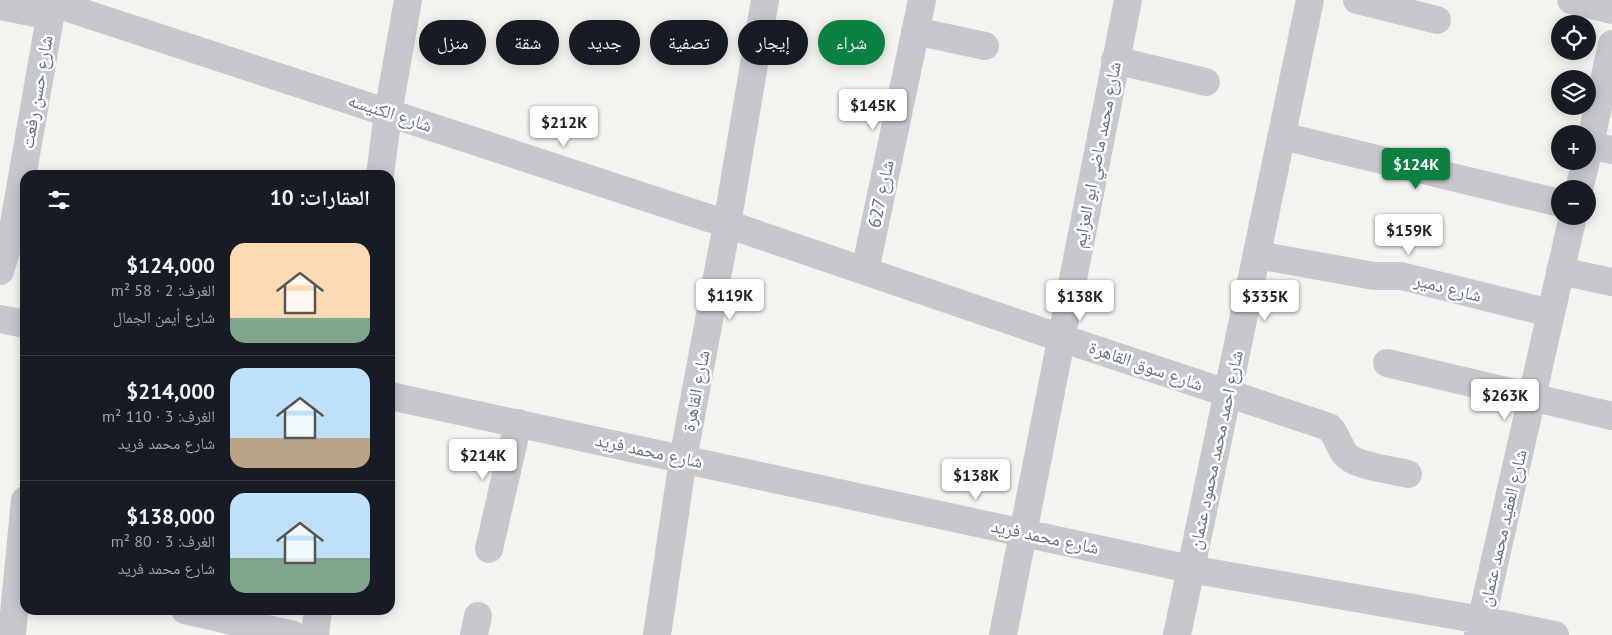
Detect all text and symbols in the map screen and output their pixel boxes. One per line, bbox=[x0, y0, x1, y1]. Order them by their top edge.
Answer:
map controls bbox=[1551, 15, 1596, 225]
button: locate bbox=[1551, 15, 1596, 60]
chip: منزل bbox=[419, 20, 486, 65]
chip: شقة bbox=[496, 20, 559, 65]
chip: جديد bbox=[569, 20, 640, 65]
chip: تصفية bbox=[650, 20, 728, 65]
chip: إيجار bbox=[738, 20, 808, 65]
chip: شراء bbox=[818, 20, 885, 65]
street label: شارع حسن رفعت bbox=[15, 34, 58, 150]
street label: شارع محمد ماضي ابو العزايم bbox=[1067, 60, 1129, 251]
button: layers bbox=[1551, 70, 1596, 115]
street label: شارع الكنيسه bbox=[345, 88, 435, 137]
pin: $145K bbox=[838, 88, 908, 131]
text: $145K bbox=[850, 95, 896, 115]
pin: $212K bbox=[529, 106, 599, 148]
text: $212K bbox=[541, 112, 587, 132]
button: + bbox=[1551, 125, 1596, 170]
pin: $124K bbox=[1381, 148, 1451, 190]
text: $124K bbox=[1393, 154, 1439, 174]
street label: شارع 627 bbox=[862, 158, 899, 230]
button: − bbox=[1551, 180, 1596, 225]
text: العقارات: 10 bbox=[270, 184, 370, 211]
icon: filters bbox=[45, 186, 73, 214]
pin: $159K bbox=[1374, 214, 1444, 256]
text: $159K bbox=[1386, 220, 1432, 240]
text: $124,000 bbox=[126, 252, 215, 279]
icon: home bbox=[270, 263, 330, 323]
street label: شارع دمير bbox=[1411, 268, 1484, 307]
pin: $119K bbox=[695, 278, 765, 321]
text: الغرف: 2 · 58 m² bbox=[111, 280, 215, 300]
pin: $138K bbox=[1045, 280, 1115, 322]
pin: $335K bbox=[1230, 280, 1300, 322]
text: $119K bbox=[707, 285, 753, 305]
text: $138K bbox=[1057, 286, 1103, 306]
text: $335K bbox=[1242, 286, 1288, 306]
text: شارع أيمن الجمال bbox=[113, 307, 215, 327]
street label: شارع سوق القاهرة bbox=[1086, 335, 1206, 396]
street label: شارع القاهرة bbox=[676, 348, 715, 434]
street label: شارع احمد محمد محمود عثمان bbox=[1183, 348, 1248, 552]
text: $214,000 bbox=[126, 378, 215, 405]
pin: $263K bbox=[1470, 378, 1540, 421]
text: $263K bbox=[1482, 385, 1528, 405]
icon: home bbox=[270, 388, 330, 448]
text: الغرف: 3 · 110 m² bbox=[102, 406, 215, 426]
street label: شارع محمد فريد bbox=[593, 428, 705, 473]
text: شارع محمد فريد bbox=[118, 433, 215, 453]
pin: $214K bbox=[448, 438, 518, 481]
text: $214K bbox=[460, 445, 506, 465]
street label: شارع العقيد محمد عثمان bbox=[1473, 447, 1532, 609]
pin: $138K bbox=[941, 458, 1011, 501]
text: $138K bbox=[953, 465, 999, 485]
text: $138,000 bbox=[126, 503, 215, 530]
icon: home bbox=[270, 513, 330, 573]
street label: شارع محمد فريد bbox=[989, 514, 1101, 559]
text: الغرف: 3 · 80 m² bbox=[111, 531, 215, 551]
text: شارع محمد فريد bbox=[118, 558, 215, 578]

